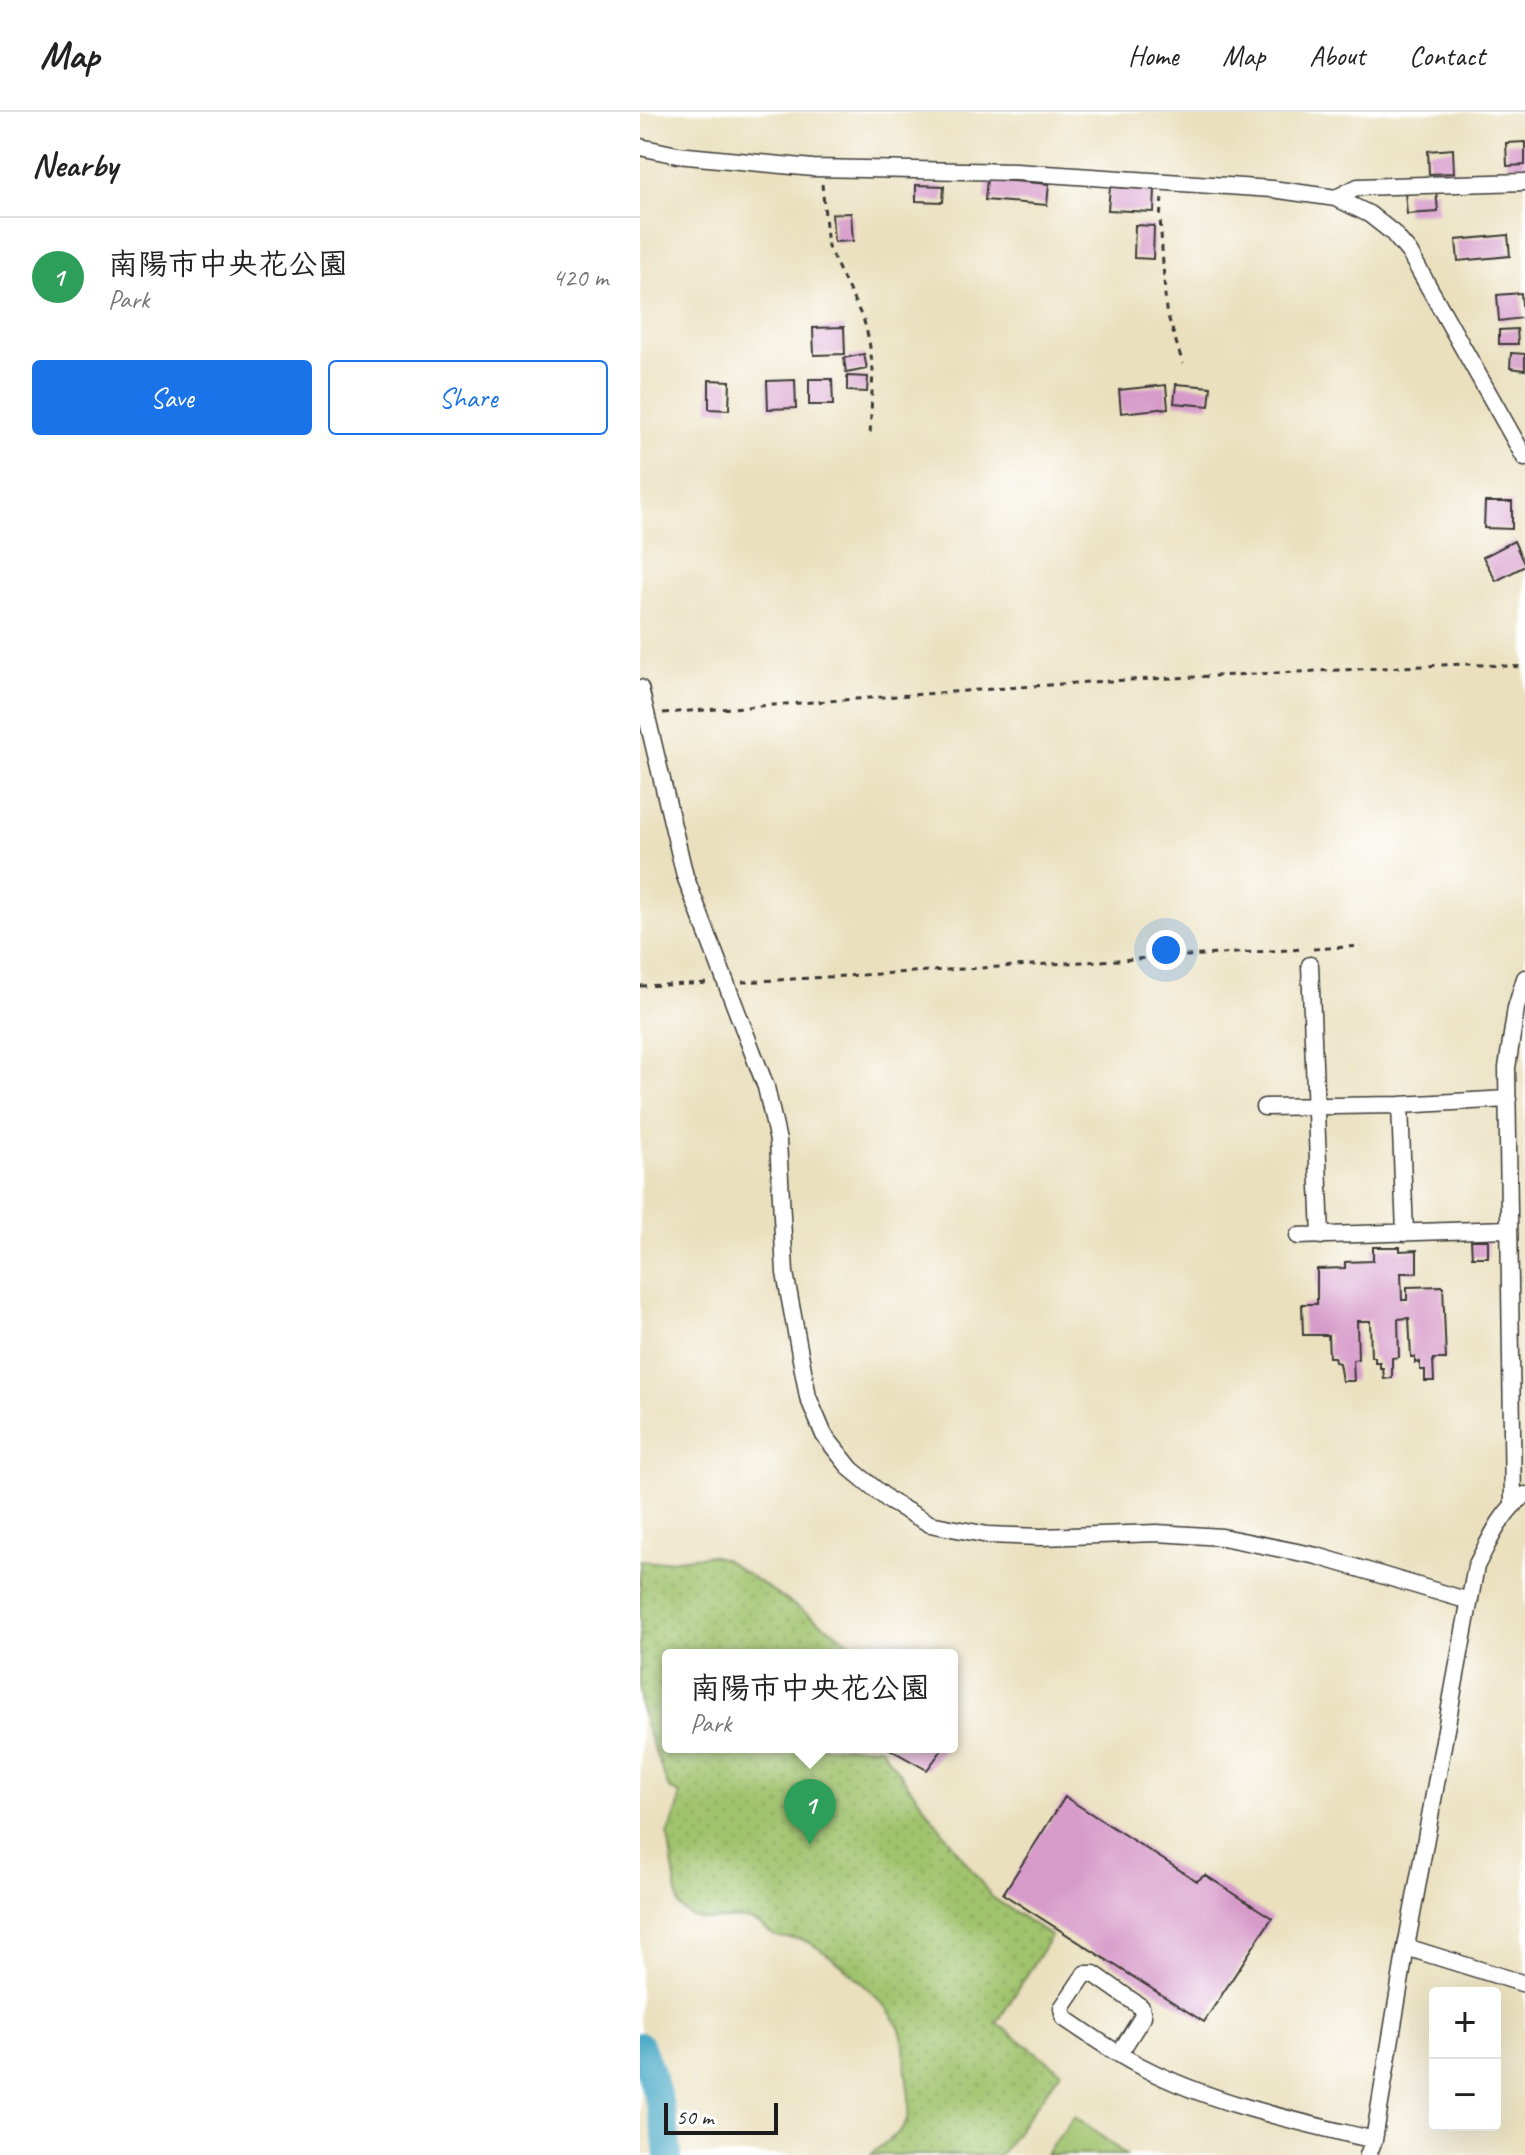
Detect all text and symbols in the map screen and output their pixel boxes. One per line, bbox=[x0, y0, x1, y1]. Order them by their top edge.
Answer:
text: Map bbox=[40, 32, 99, 79]
text: Home bbox=[1128, 38, 1178, 73]
text: Map bbox=[1222, 38, 1265, 73]
text: About bbox=[1309, 38, 1365, 73]
text: Contact bbox=[1409, 38, 1485, 73]
text: Nearby bbox=[32, 143, 118, 186]
text: 南陽市中央花公園 bbox=[108, 245, 348, 283]
text: 1 bbox=[52, 261, 64, 294]
text: 420 m bbox=[552, 261, 608, 294]
text: Park bbox=[108, 283, 149, 316]
button: Save bbox=[32, 360, 312, 435]
button: Share bbox=[328, 360, 608, 435]
your location bbox=[1146, 930, 1186, 970]
popup bbox=[662, 1649, 958, 1753]
text: 南陽市中央花公園 bbox=[690, 1669, 930, 1707]
text: Park bbox=[690, 1707, 731, 1740]
pin: 1 bbox=[784, 1779, 836, 1845]
map controls bbox=[1429, 1987, 1501, 2131]
button: + bbox=[1429, 1987, 1501, 2059]
button: − bbox=[1429, 2059, 1501, 2131]
scale bar bbox=[664, 2099, 778, 2135]
text: 50 m bbox=[676, 2103, 713, 2131]

